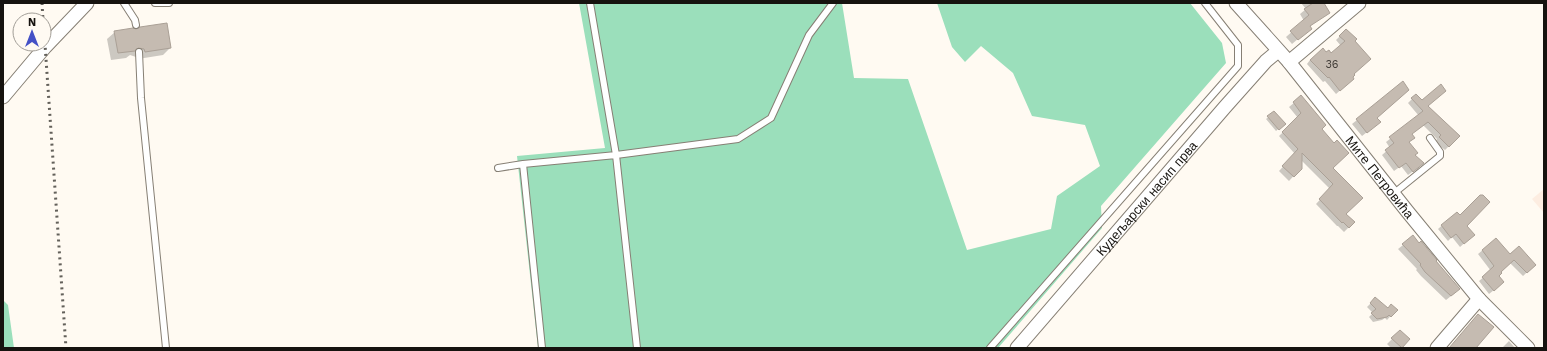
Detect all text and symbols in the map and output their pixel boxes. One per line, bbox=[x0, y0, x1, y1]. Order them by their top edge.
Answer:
north arrow bbox=[12, 12, 52, 52]
text: N bbox=[28, 16, 36, 29]
house number: 36 bbox=[1325, 58, 1339, 71]
street label: Мите Петровића bbox=[1343, 133, 1418, 222]
street label: Кудељарски насип прва bbox=[1093, 137, 1200, 258]

